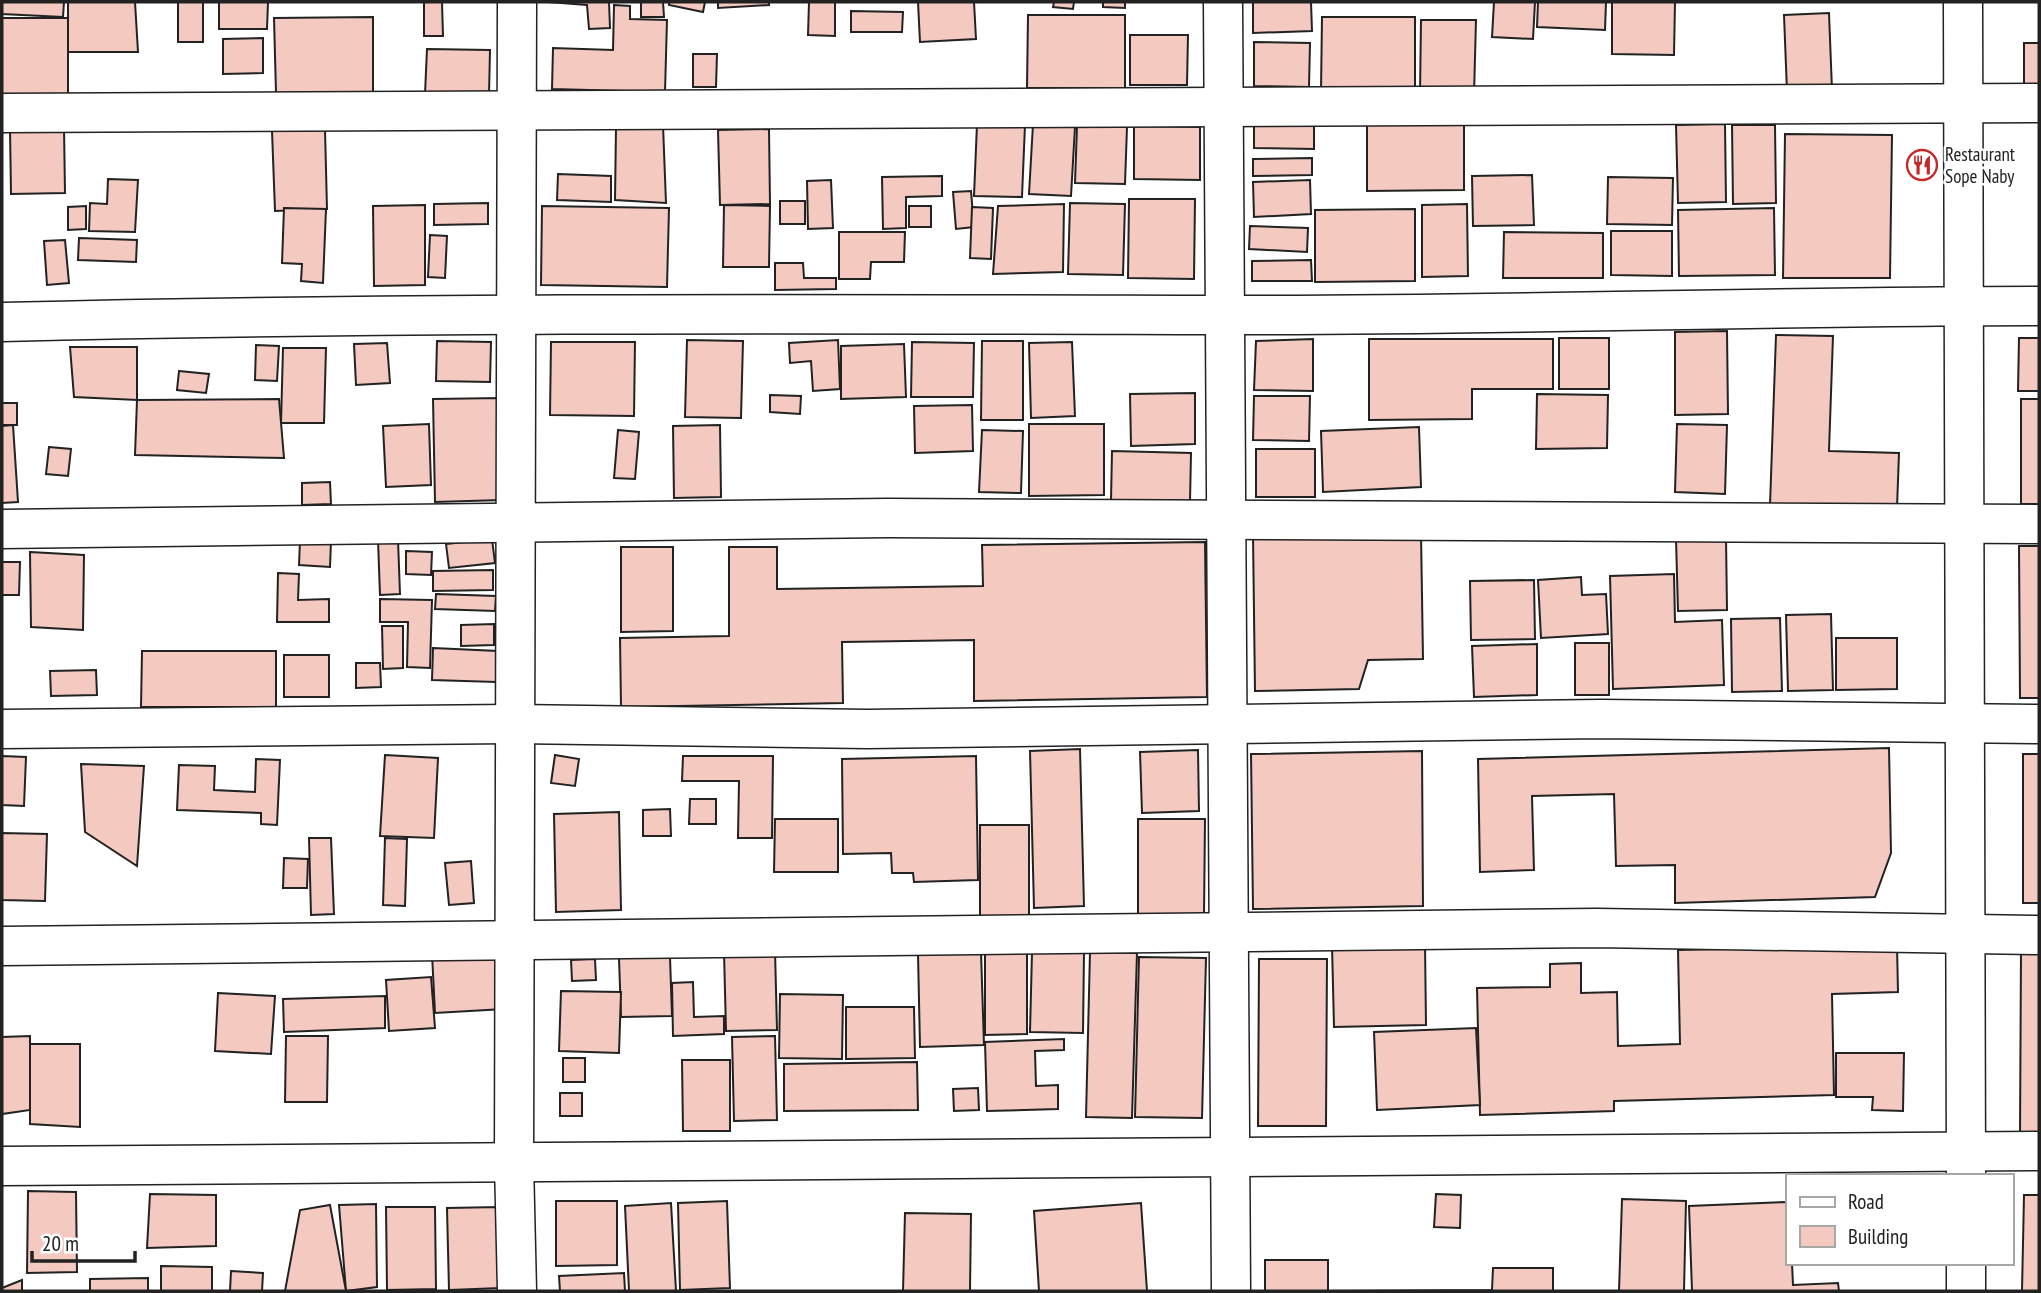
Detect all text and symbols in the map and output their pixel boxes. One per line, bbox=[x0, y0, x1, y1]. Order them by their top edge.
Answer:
place label: Restaurant Sope Naby bbox=[1945, 142, 2016, 188]
restaurant icon: Restaurant Sope Naby bbox=[1905, 148, 1939, 182]
legend bbox=[1786, 1174, 2013, 1265]
text: Road bbox=[1848, 1188, 1884, 1215]
scale bar bbox=[32, 1220, 135, 1264]
text: Building bbox=[1848, 1223, 1908, 1250]
text: 20 m bbox=[42, 1230, 79, 1257]

